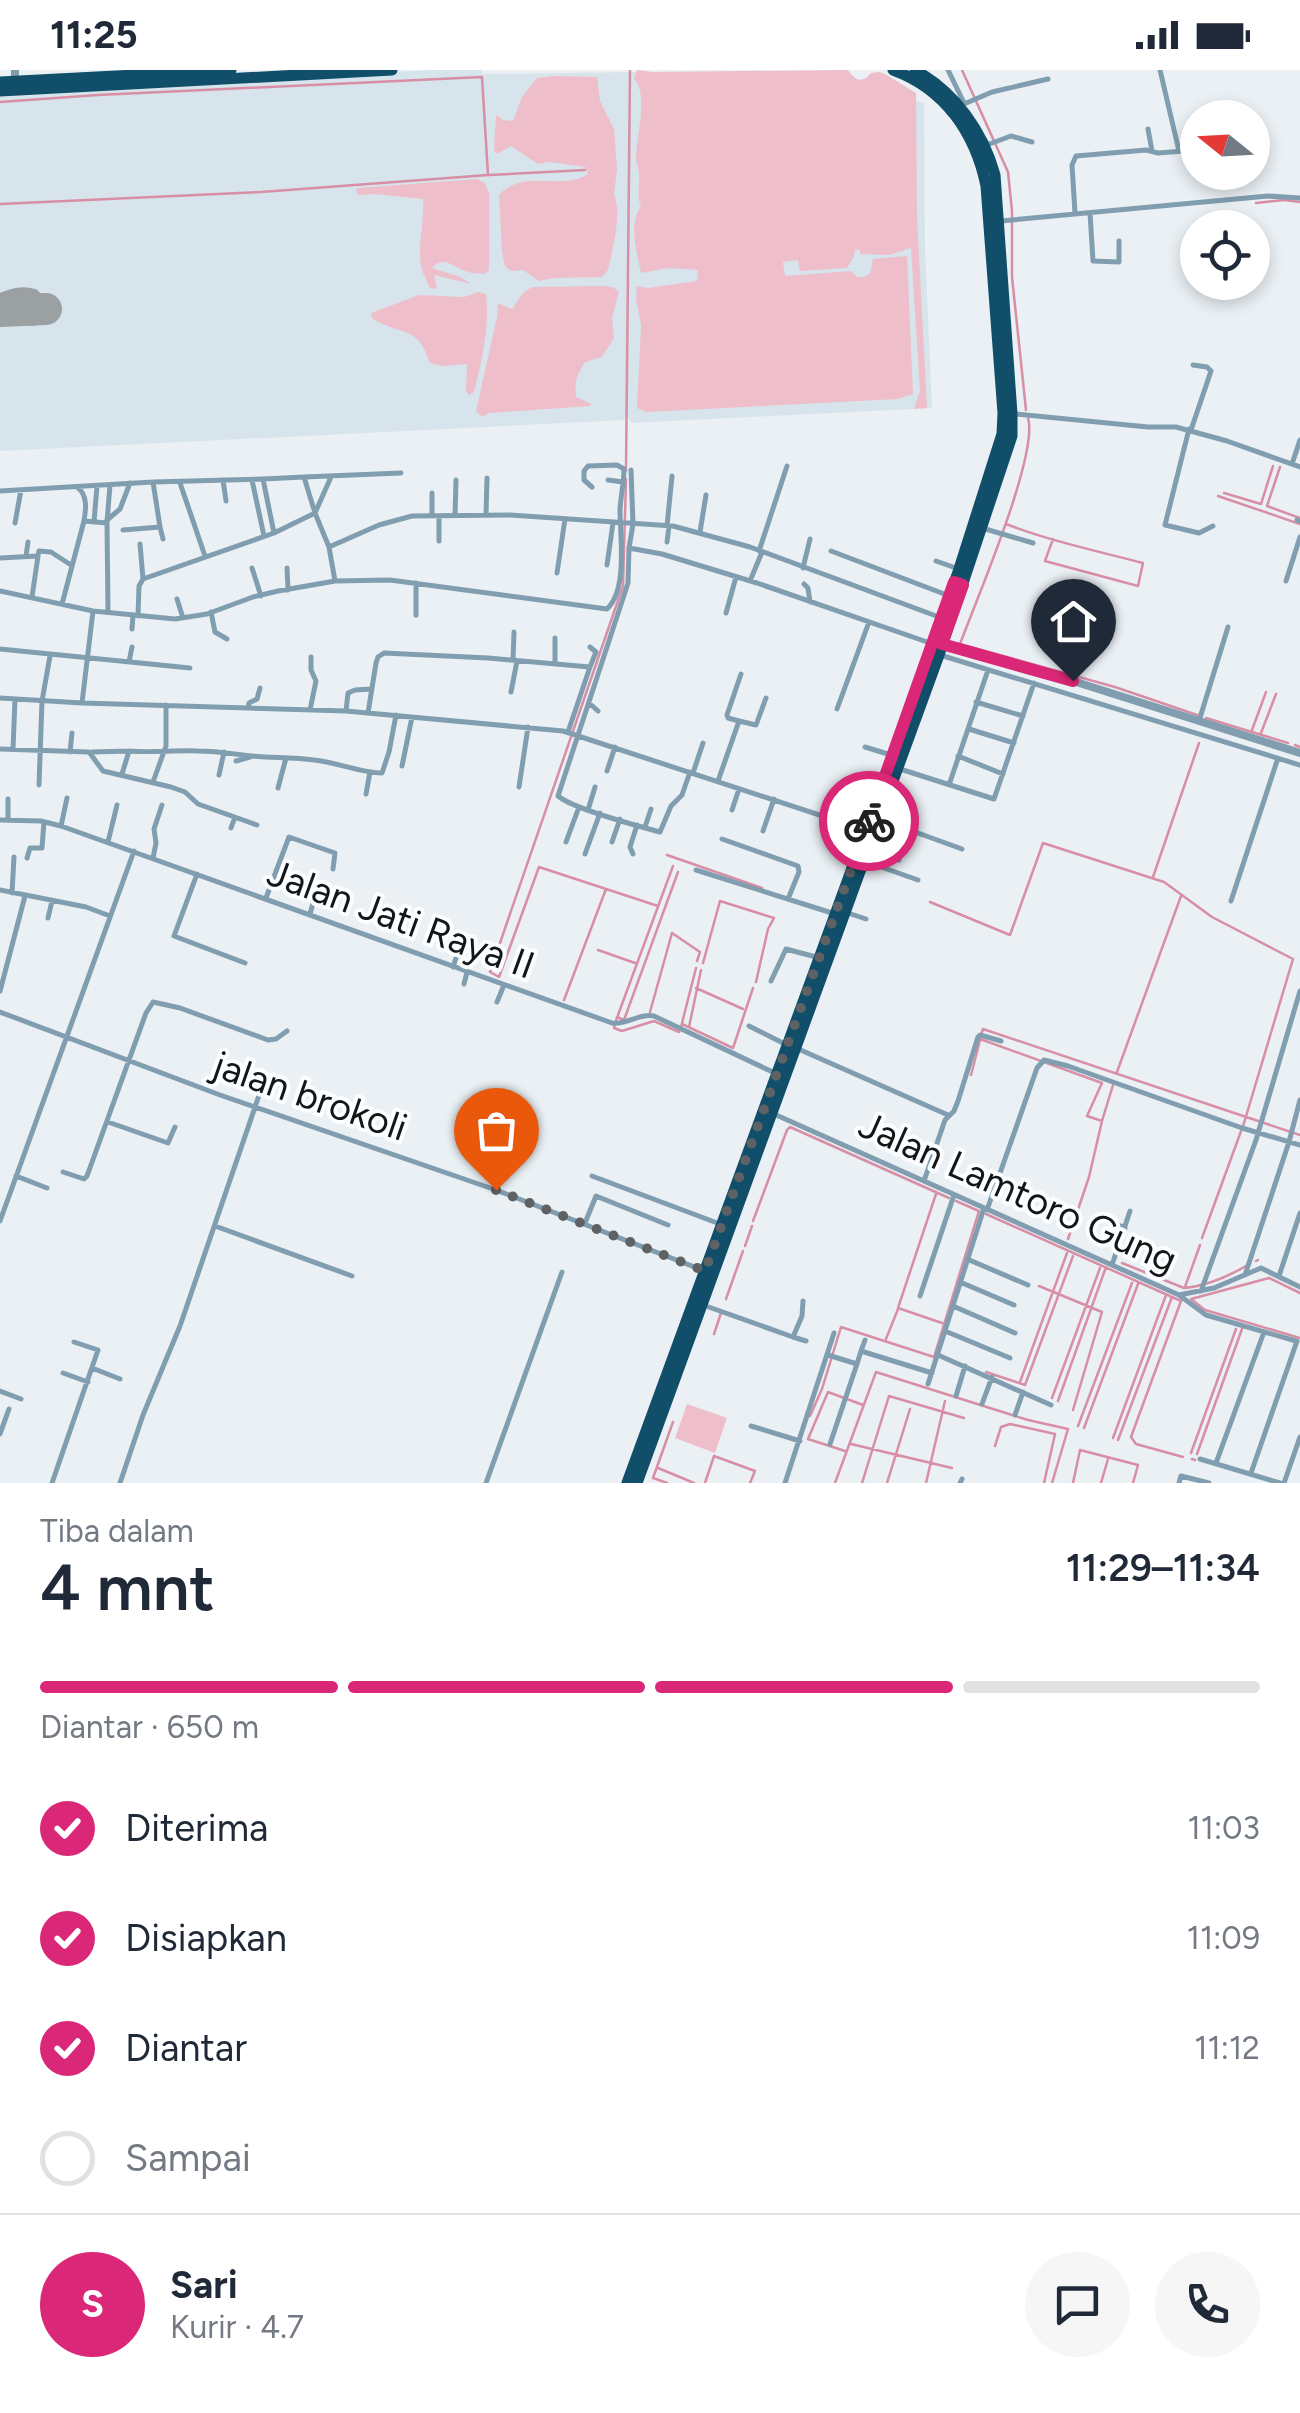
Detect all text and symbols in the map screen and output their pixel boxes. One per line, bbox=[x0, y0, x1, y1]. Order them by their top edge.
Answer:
text: 11:25 bbox=[50, 12, 138, 58]
north arrow bbox=[1180, 100, 1270, 190]
map controls bbox=[1180, 100, 1270, 300]
button: locate bbox=[1180, 210, 1270, 300]
pin bbox=[1031, 579, 1116, 682]
icon: home bbox=[1046, 594, 1101, 649]
courier bbox=[819, 771, 919, 871]
icon: bike bbox=[842, 794, 897, 849]
street label: Jalan Jati Raya II bbox=[261, 849, 541, 989]
street label: jalan brokoli bbox=[204, 1040, 413, 1151]
pin bbox=[454, 1088, 539, 1191]
street label: Jalan Lamtoro Gung bbox=[852, 1101, 1184, 1283]
icon: bag bbox=[469, 1103, 524, 1158]
text: Tiba dalam bbox=[40, 1512, 194, 1550]
text: 11:29–11:34 bbox=[1066, 1545, 1260, 1591]
text: 4 mnt bbox=[40, 1548, 215, 1626]
text: Diantar · 650 m bbox=[40, 1708, 259, 1746]
icon: check bbox=[40, 1801, 95, 1856]
text: Diterima bbox=[125, 1805, 268, 1851]
text: 11:03 bbox=[1188, 1809, 1260, 1847]
icon: check bbox=[40, 1911, 95, 1966]
text: Disiapkan bbox=[125, 1915, 287, 1961]
text: 11:09 bbox=[1187, 1919, 1260, 1957]
icon: check bbox=[40, 2021, 95, 2076]
text: Diantar bbox=[125, 2025, 247, 2071]
text: 11:12 bbox=[1194, 2029, 1260, 2067]
text: Sampai bbox=[125, 2135, 251, 2181]
button: chat bbox=[1025, 2252, 1130, 2357]
button: phone bbox=[1155, 2252, 1260, 2357]
text: Sari bbox=[170, 2262, 238, 2308]
text: S bbox=[81, 2281, 104, 2327]
text: Kurir · 4.7 bbox=[170, 2308, 304, 2346]

